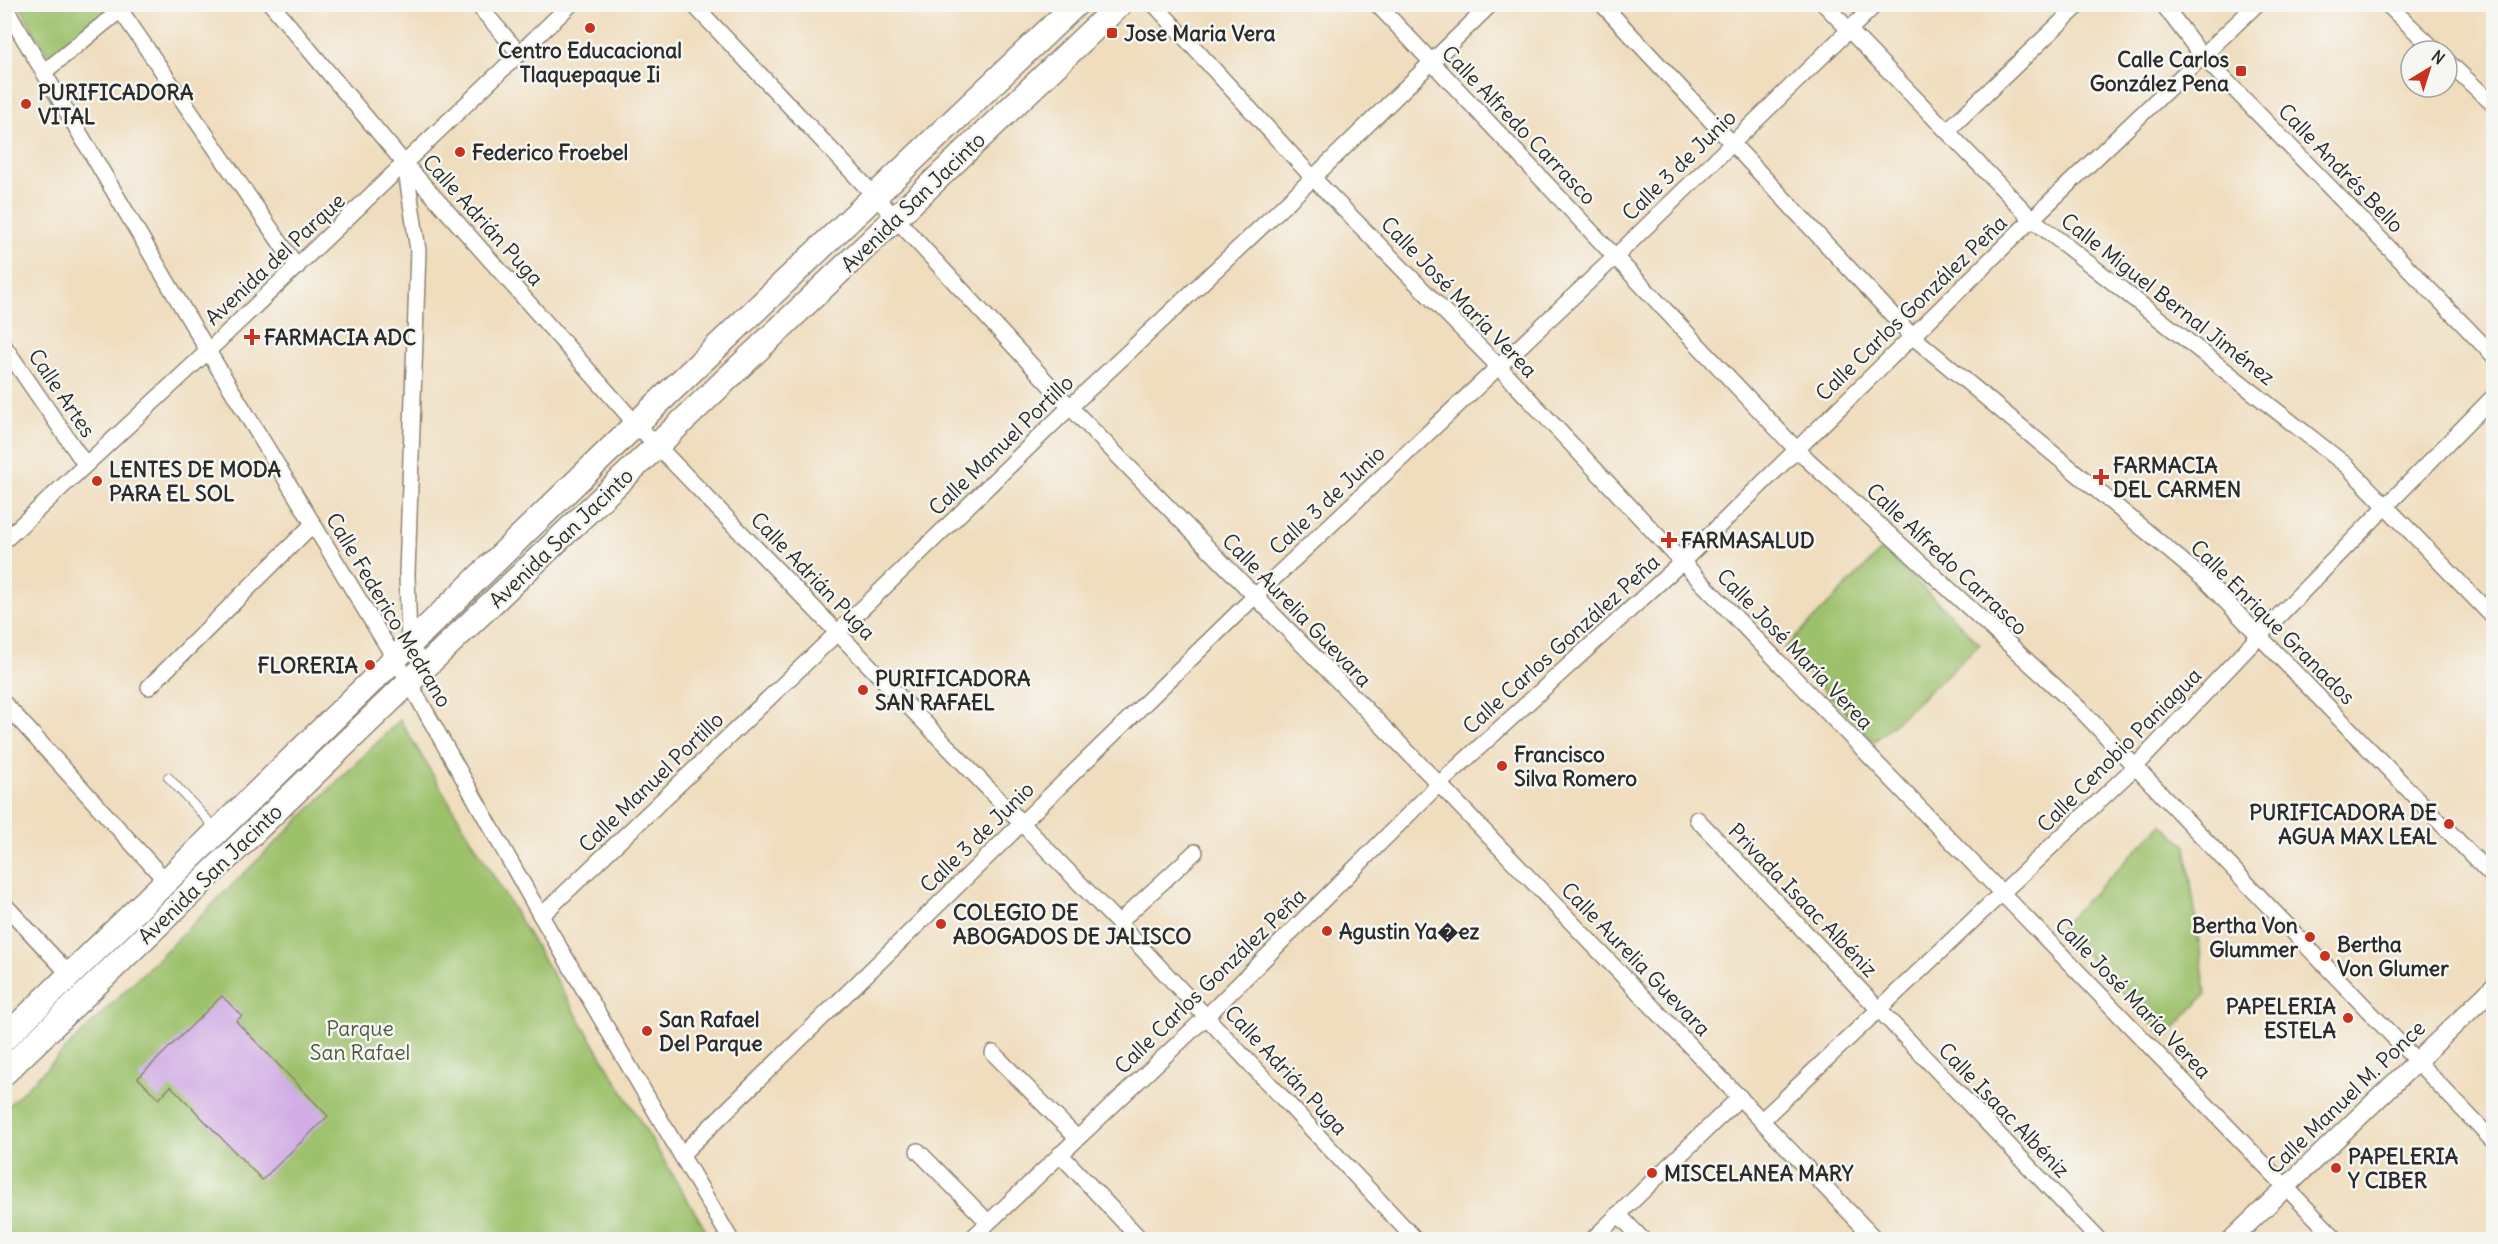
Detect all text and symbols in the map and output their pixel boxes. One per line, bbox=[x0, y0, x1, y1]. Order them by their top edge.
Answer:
place label: Jose Maria Vera bbox=[1124, 20, 1275, 47]
marker: Centro Educacional Tlaquepaque Ii bbox=[583, 21, 597, 35]
marker: Jose Maria Vera bbox=[1105, 26, 1119, 40]
place label: Centro Educacional Tlaquepaque Ii bbox=[498, 37, 682, 88]
north arrow bbox=[2399, 39, 2459, 99]
street label: Calle Alfredo Carrasco bbox=[1436, 40, 1602, 210]
place label: Calle Carlos González Pena bbox=[2090, 46, 2229, 97]
text: N bbox=[2428, 46, 2449, 68]
marker: Calle Carlos González Pena bbox=[2234, 64, 2248, 78]
place label: PURIFICADORA VITAL bbox=[38, 79, 194, 130]
marker: PURIFICADORA VITAL bbox=[19, 97, 33, 111]
street label: Calle Andrés Bello bbox=[2272, 98, 2410, 238]
street label: Calle 3 de Junio bbox=[1616, 104, 1742, 226]
street label: Avenida San Jacinto bbox=[835, 126, 991, 278]
place label: Federico Froebel bbox=[472, 139, 628, 166]
marker: Federico Froebel bbox=[453, 145, 467, 159]
street label: Calle Adrián Puga bbox=[417, 148, 549, 292]
street label: Avenida del Parque bbox=[199, 187, 351, 331]
street label: Calle Miguel Bernal Jiménez bbox=[2056, 207, 2280, 391]
street label: Calle Carlos González Peña bbox=[1810, 209, 2012, 407]
street label: Calle José María Verea bbox=[1375, 211, 1543, 383]
place label: FARMACIA ADC bbox=[264, 324, 416, 351]
marker: FARMACIA ADC bbox=[245, 330, 259, 344]
street label: Calle Artes bbox=[23, 344, 101, 442]
street label: Calle Manuel Portillo bbox=[923, 369, 1079, 521]
street label: Calle 3 de Junio bbox=[1264, 440, 1390, 560]
place label: FARMACIA DEL CARMEN bbox=[2113, 452, 2241, 503]
place label: LENTES DE MODA PARA EL SOL bbox=[109, 456, 282, 507]
street label: Avenida San Jacinto bbox=[483, 462, 639, 614]
marker: FARMACIA DEL CARMEN bbox=[2094, 470, 2108, 484]
marker: LENTES DE MODA PARA EL SOL bbox=[90, 474, 104, 488]
street label: Calle Alfredo Carrasco bbox=[1861, 477, 2033, 641]
street label: Calle Adrián Puga bbox=[745, 506, 881, 646]
street label: Calle Federico Medrano bbox=[320, 508, 458, 712]
street label: Calle Aurelia Guevara bbox=[1216, 527, 1378, 693]
place label: FARMASALUD bbox=[1681, 527, 1815, 554]
marker: FARMASALUD bbox=[1662, 533, 1676, 547]
street label: Calle Enrique Granados bbox=[2185, 534, 2361, 710]
street label: Calle Carlos González Peña bbox=[1457, 548, 1665, 740]
street label: Calle José María Verea bbox=[1711, 563, 1879, 735]
place label: FLORERIA bbox=[258, 652, 359, 679]
marker: FLORERIA bbox=[363, 658, 377, 672]
street label: Calle Cenobio Paniagua bbox=[2031, 662, 2207, 838]
place label: PURIFICADORA SAN RAFAEL bbox=[875, 665, 1031, 716]
marker: PURIFICADORA SAN RAFAEL bbox=[856, 683, 870, 697]
street label: Calle Manuel Portillo bbox=[573, 706, 729, 858]
place label: Francisco Silva Romero bbox=[1514, 741, 1637, 792]
marker: Francisco Silva Romero bbox=[1495, 759, 1509, 773]
street label: Calle 3 de Junio bbox=[914, 776, 1040, 898]
street label: Avenida San Jacinto bbox=[132, 798, 288, 950]
place label: PURIFICADORA DE AGUA MAX LEAL bbox=[2249, 799, 2438, 850]
street label: Privada Isaac Albéniz bbox=[1723, 817, 1883, 983]
marker: PURIFICADORA DE AGUA MAX LEAL bbox=[2442, 817, 2456, 831]
street label: Calle Aurelia Guevara bbox=[1555, 876, 1717, 1042]
street label: Calle Carlos González Peña bbox=[1109, 882, 1311, 1080]
place label: COLEGIO DE ABOGADOS DE JALISCO bbox=[953, 899, 1191, 950]
street label: Calle José María Verea bbox=[2049, 912, 2217, 1084]
place label: Bertha Von Glummer bbox=[2192, 912, 2298, 963]
marker: COLEGIO DE ABOGADOS DE JALISCO bbox=[934, 917, 948, 931]
place label: Agustin Ya�ez bbox=[1339, 918, 1480, 945]
marker: Agustin Ya�ez bbox=[1320, 924, 1334, 938]
marker: Bertha Von Glummer bbox=[2303, 930, 2317, 944]
place label: Bertha Von Glumer bbox=[2337, 931, 2449, 982]
marker: Bertha Von Glumer bbox=[2318, 949, 2332, 963]
place label: PAPELERIA ESTELA bbox=[2226, 993, 2337, 1044]
street label: Calle Adrián Puga bbox=[1219, 999, 1353, 1141]
place label: San Rafael Del Parque bbox=[659, 1006, 762, 1057]
marker: PAPELERIA ESTELA bbox=[2341, 1011, 2355, 1025]
street label: Calle Manuel M. Ponce bbox=[2261, 1014, 2431, 1180]
park label: Parque San Rafael bbox=[310, 1015, 410, 1066]
marker: San Rafael Del Parque bbox=[640, 1024, 654, 1038]
street label: Calle Isaac Albéniz bbox=[1933, 1037, 2075, 1183]
place label: PAPELERIA Y CIBER bbox=[2347, 1143, 2459, 1194]
place label: MISCELANEA MARY bbox=[1664, 1160, 1854, 1187]
marker: PAPELERIA Y CIBER bbox=[2329, 1161, 2343, 1175]
marker: MISCELANEA MARY bbox=[1645, 1166, 1659, 1180]

